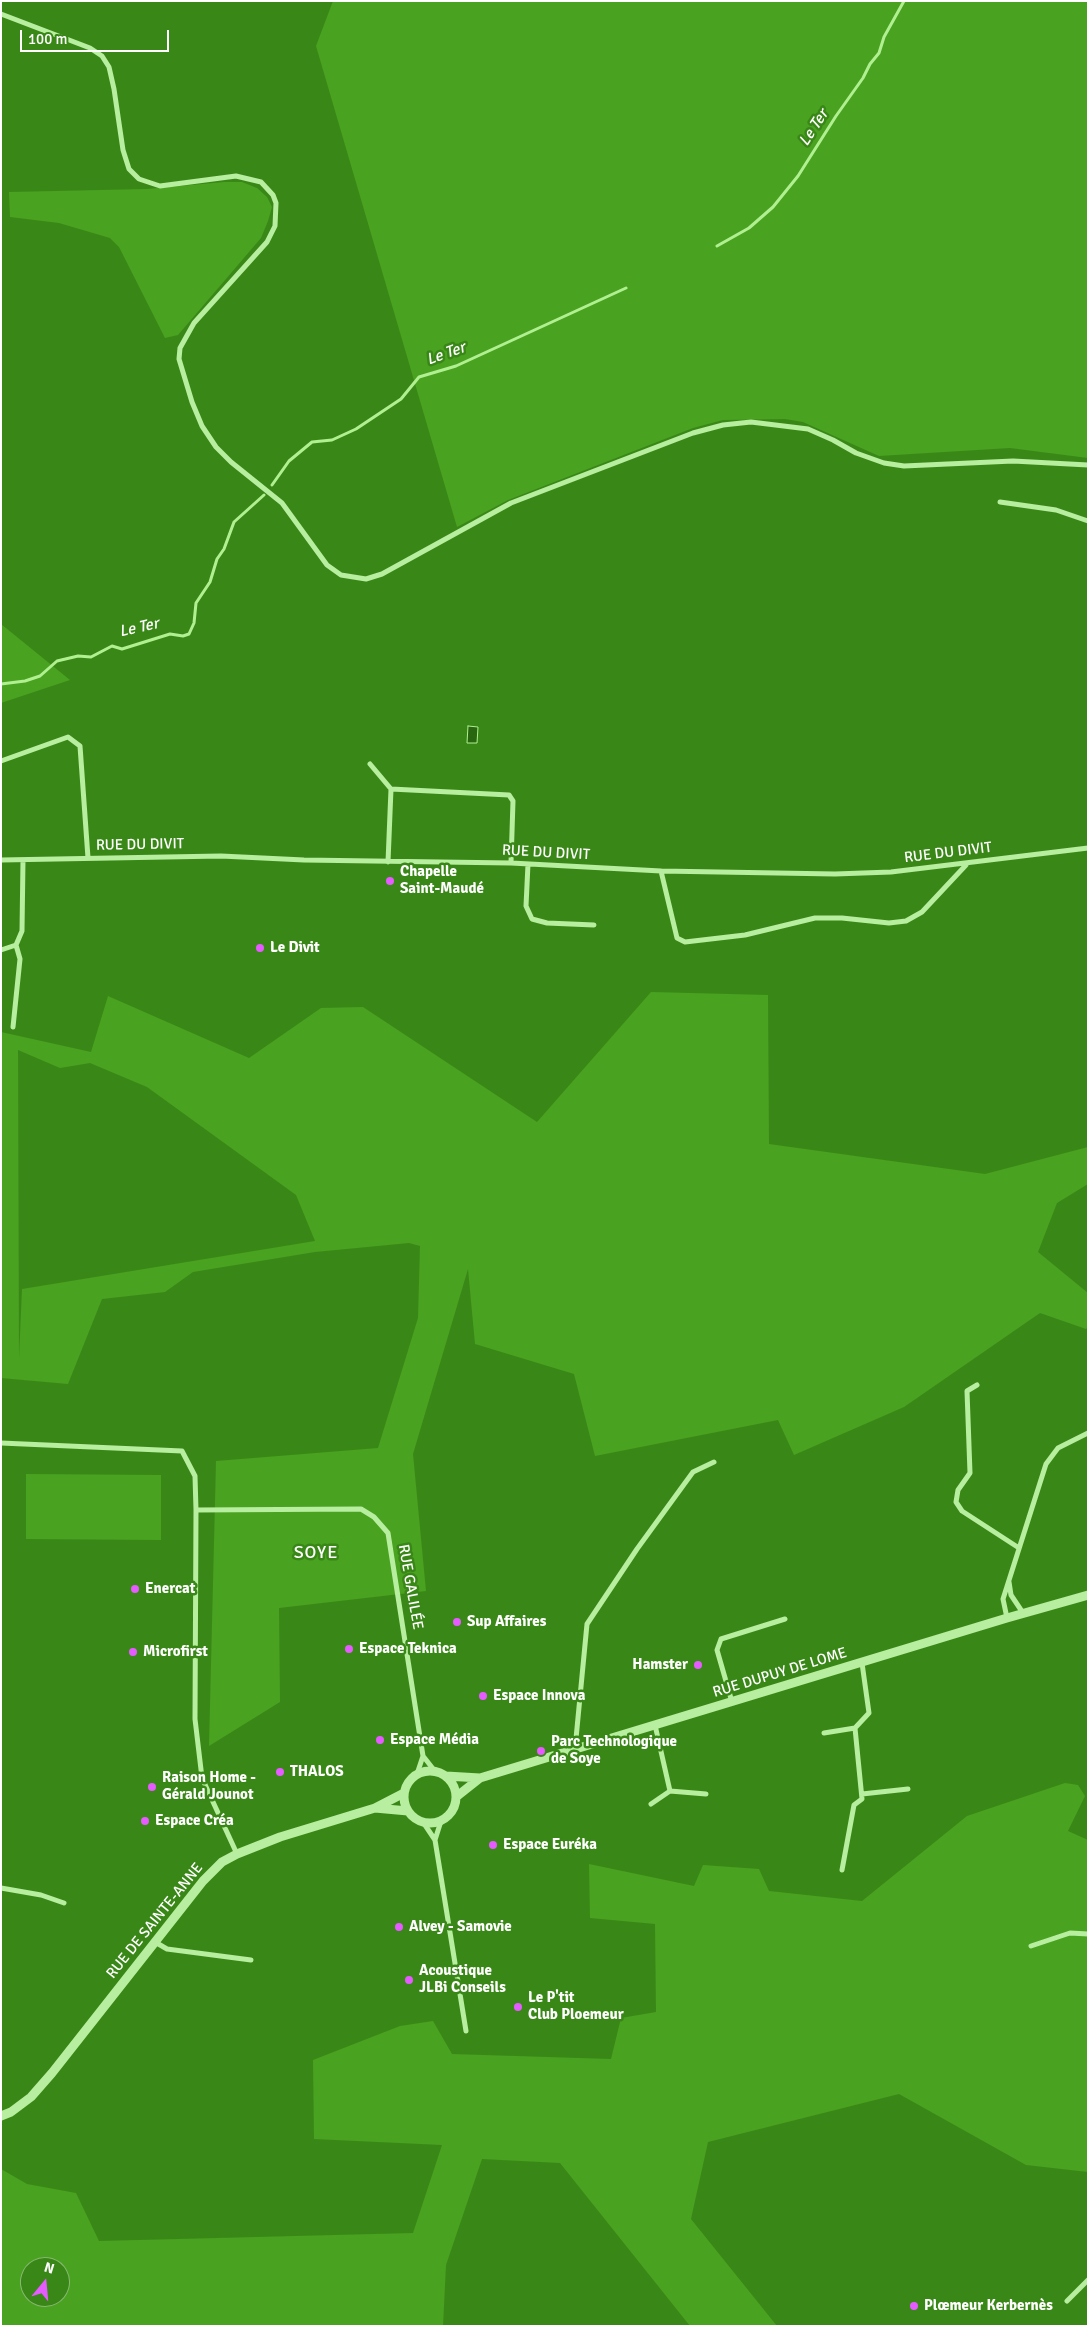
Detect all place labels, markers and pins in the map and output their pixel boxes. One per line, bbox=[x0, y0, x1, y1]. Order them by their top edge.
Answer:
place label: Chapelle Saint-Maudé bbox=[400, 863, 484, 898]
marker: Chapelle Saint-Maudé bbox=[384, 875, 396, 887]
place label: Le Divit bbox=[270, 939, 320, 957]
marker: Le Divit bbox=[254, 942, 266, 954]
place label: Enercat bbox=[145, 1580, 195, 1598]
marker: Enercat bbox=[129, 1583, 141, 1595]
place label: Sup Affaires bbox=[467, 1613, 546, 1631]
marker: Sup Affaires bbox=[451, 1616, 463, 1628]
place label: Espace Teknica bbox=[359, 1640, 457, 1658]
place label: Microfirst bbox=[143, 1643, 208, 1661]
marker: Espace Teknica bbox=[343, 1643, 355, 1655]
marker: Microfirst bbox=[127, 1646, 139, 1658]
place label: Hamster bbox=[632, 1656, 688, 1674]
marker: Hamster bbox=[692, 1659, 704, 1671]
place label: Espace Innova bbox=[493, 1687, 585, 1705]
marker: Espace Innova bbox=[477, 1690, 489, 1702]
place label: Espace Média bbox=[390, 1731, 479, 1749]
place label: Parc Technologique de Soye bbox=[551, 1733, 677, 1768]
marker: Espace Média bbox=[374, 1734, 386, 1746]
marker: Parc Technologique de Soye bbox=[535, 1745, 547, 1757]
place label: THALOS bbox=[290, 1763, 343, 1781]
marker: THALOS bbox=[274, 1766, 286, 1778]
place label: Raison Home - Gérald Jounot bbox=[162, 1769, 256, 1804]
marker: Raison Home - Gérald Jounot bbox=[146, 1781, 158, 1793]
place label: Espace Créa bbox=[155, 1812, 234, 1830]
marker: Espace Créa bbox=[139, 1815, 151, 1827]
place label: Espace Euréka bbox=[503, 1836, 597, 1854]
marker: Espace Euréka bbox=[487, 1839, 499, 1851]
place label: Alvey - Samovie bbox=[409, 1918, 512, 1936]
marker: Alvey - Samovie bbox=[393, 1921, 405, 1933]
place label: Acoustique JLBi Conseils bbox=[419, 1962, 506, 1997]
marker: Acoustique JLBi Conseils bbox=[403, 1974, 415, 1986]
place label: Le P'tit Club Ploemeur bbox=[528, 1989, 624, 2024]
marker: Le P'tit Club Ploemeur bbox=[512, 2001, 524, 2013]
place label: Plœmeur Kerbernès bbox=[924, 2297, 1053, 2315]
marker: Plœmeur Kerbernès bbox=[908, 2300, 920, 2312]

